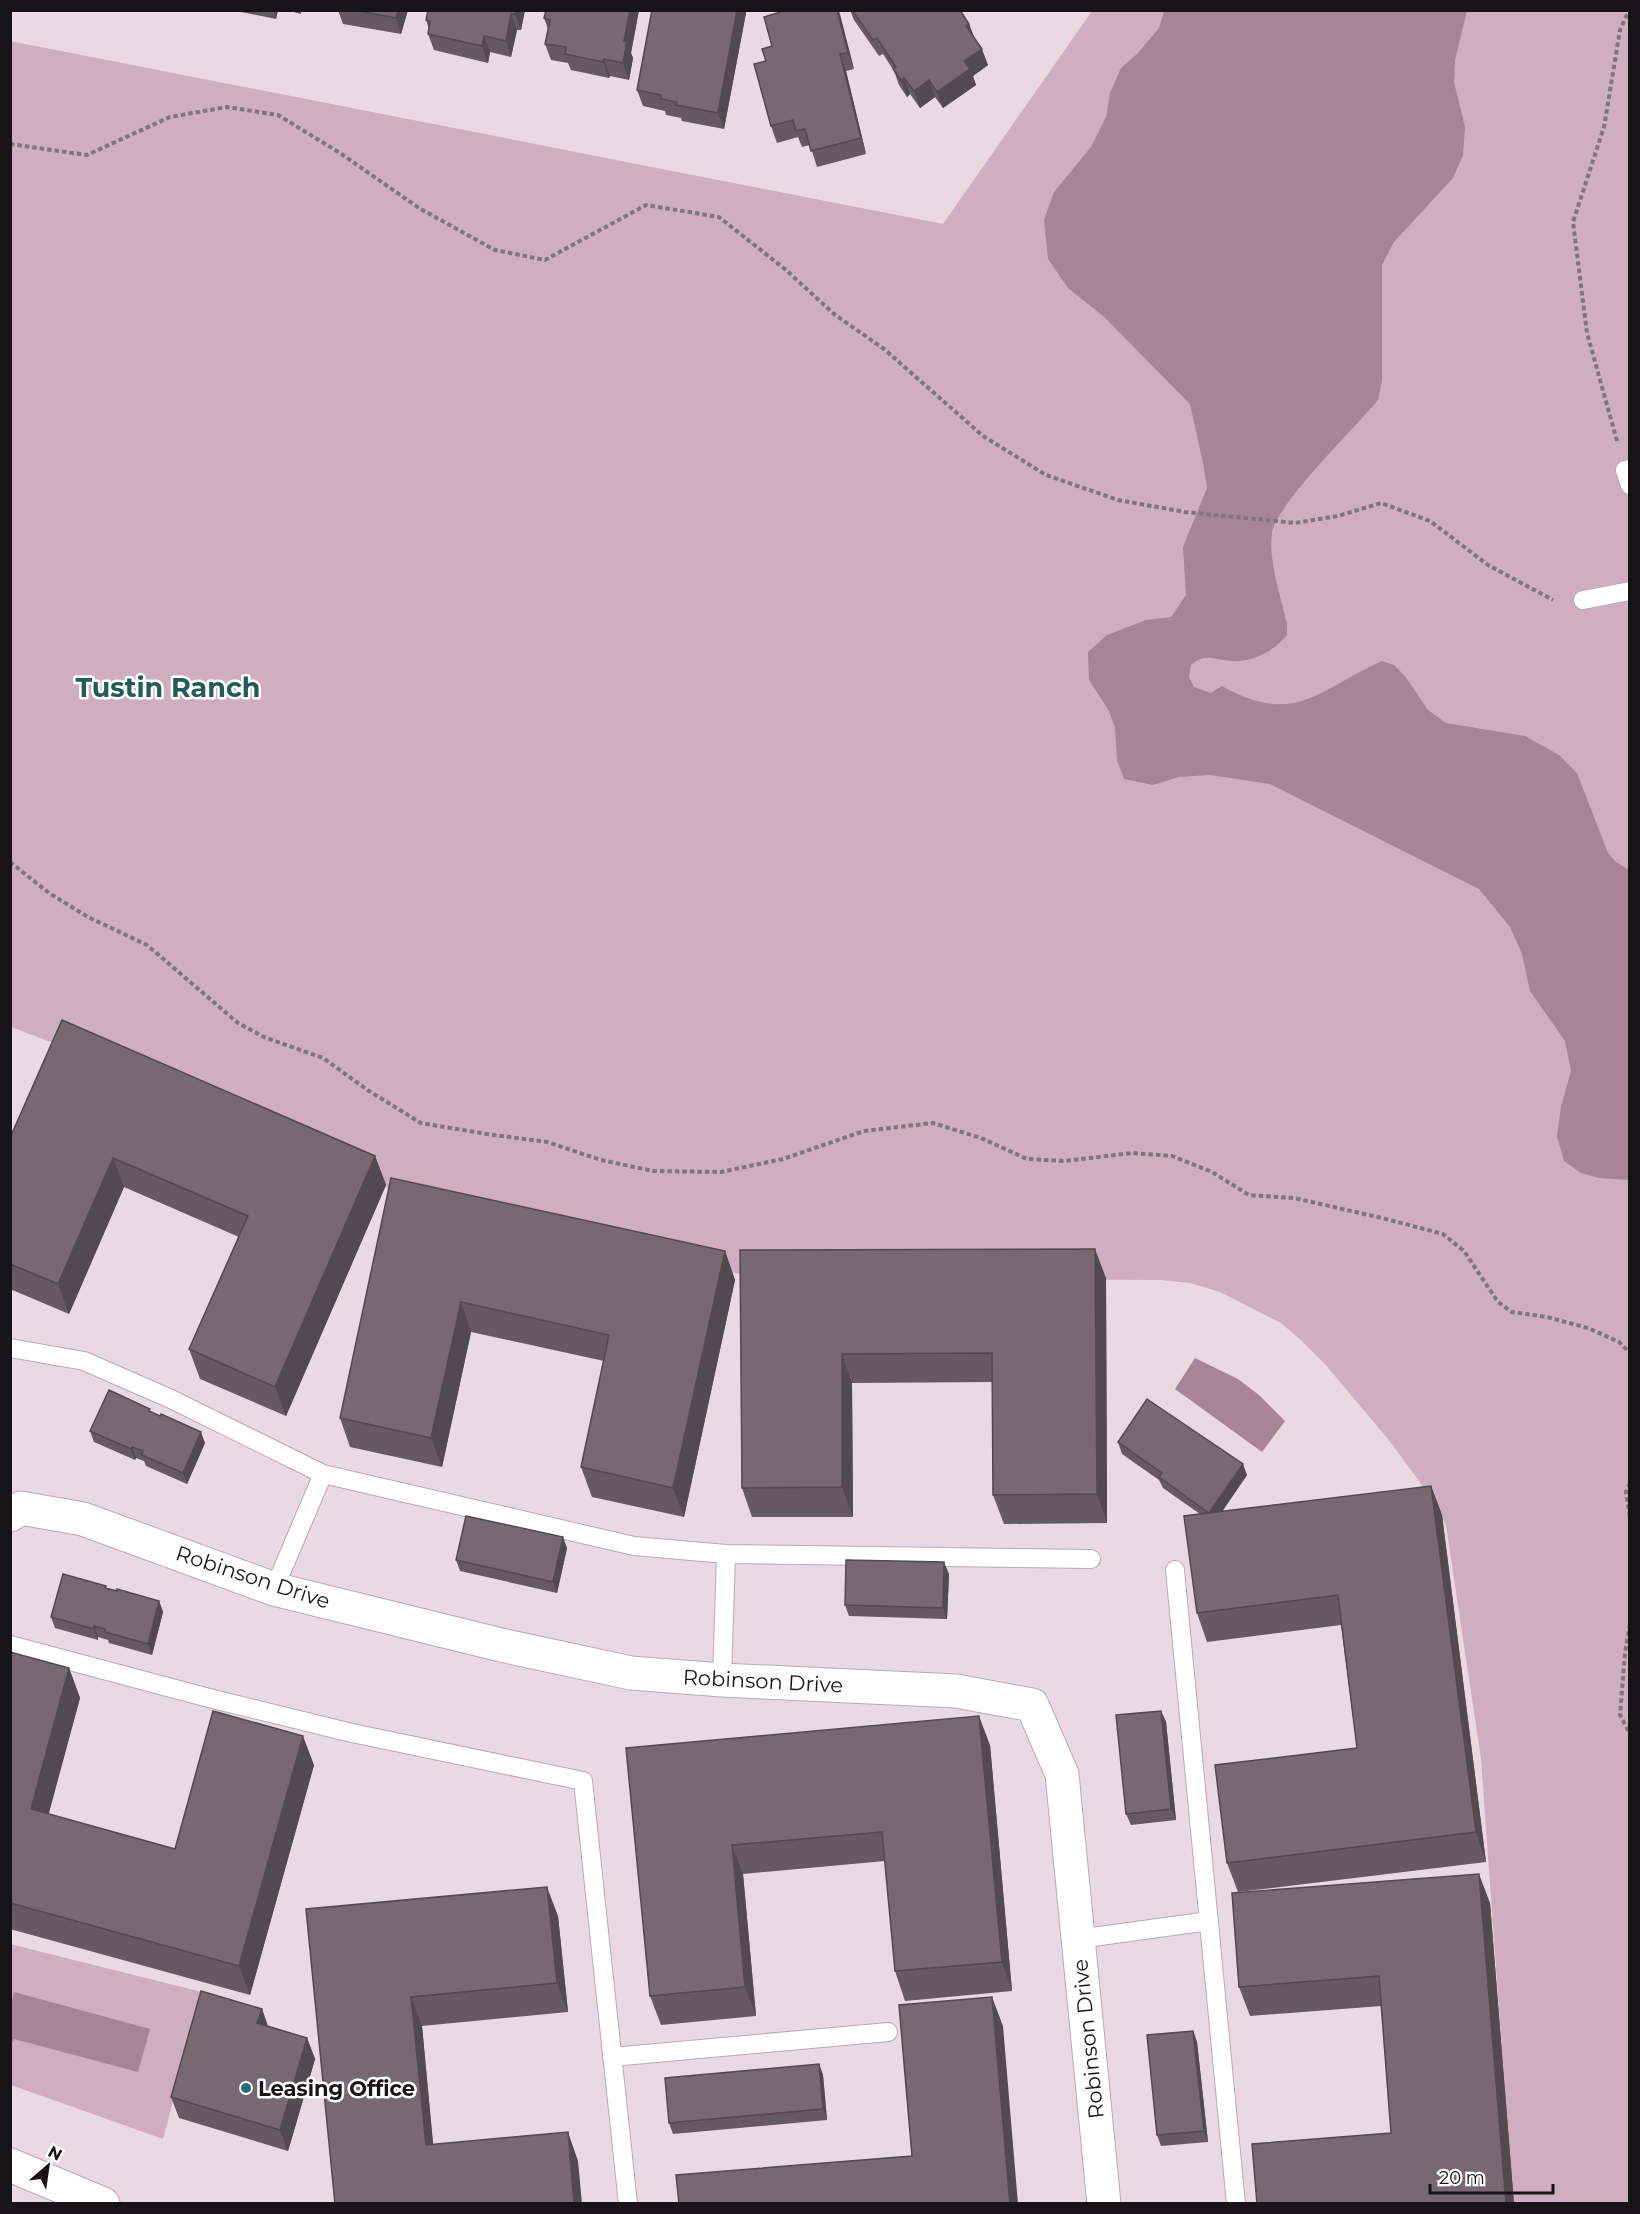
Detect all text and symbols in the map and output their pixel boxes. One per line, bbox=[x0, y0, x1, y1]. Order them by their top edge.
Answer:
district label: Tustin Ranch bbox=[75, 671, 261, 704]
street label: Robinson Drive bbox=[173, 1540, 333, 1614]
street label: Robinson Drive bbox=[682, 1664, 844, 1698]
street label: Robinson Drive bbox=[1067, 1958, 1109, 2120]
place label: Leasing Office bbox=[258, 2076, 415, 2101]
marker: Leasing Office bbox=[239, 2081, 253, 2095]
north arrow bbox=[18, 2136, 78, 2196]
text: N bbox=[45, 2142, 65, 2165]
scale bar bbox=[1430, 2157, 1553, 2195]
text: 20 m bbox=[1439, 2167, 1485, 2189]

